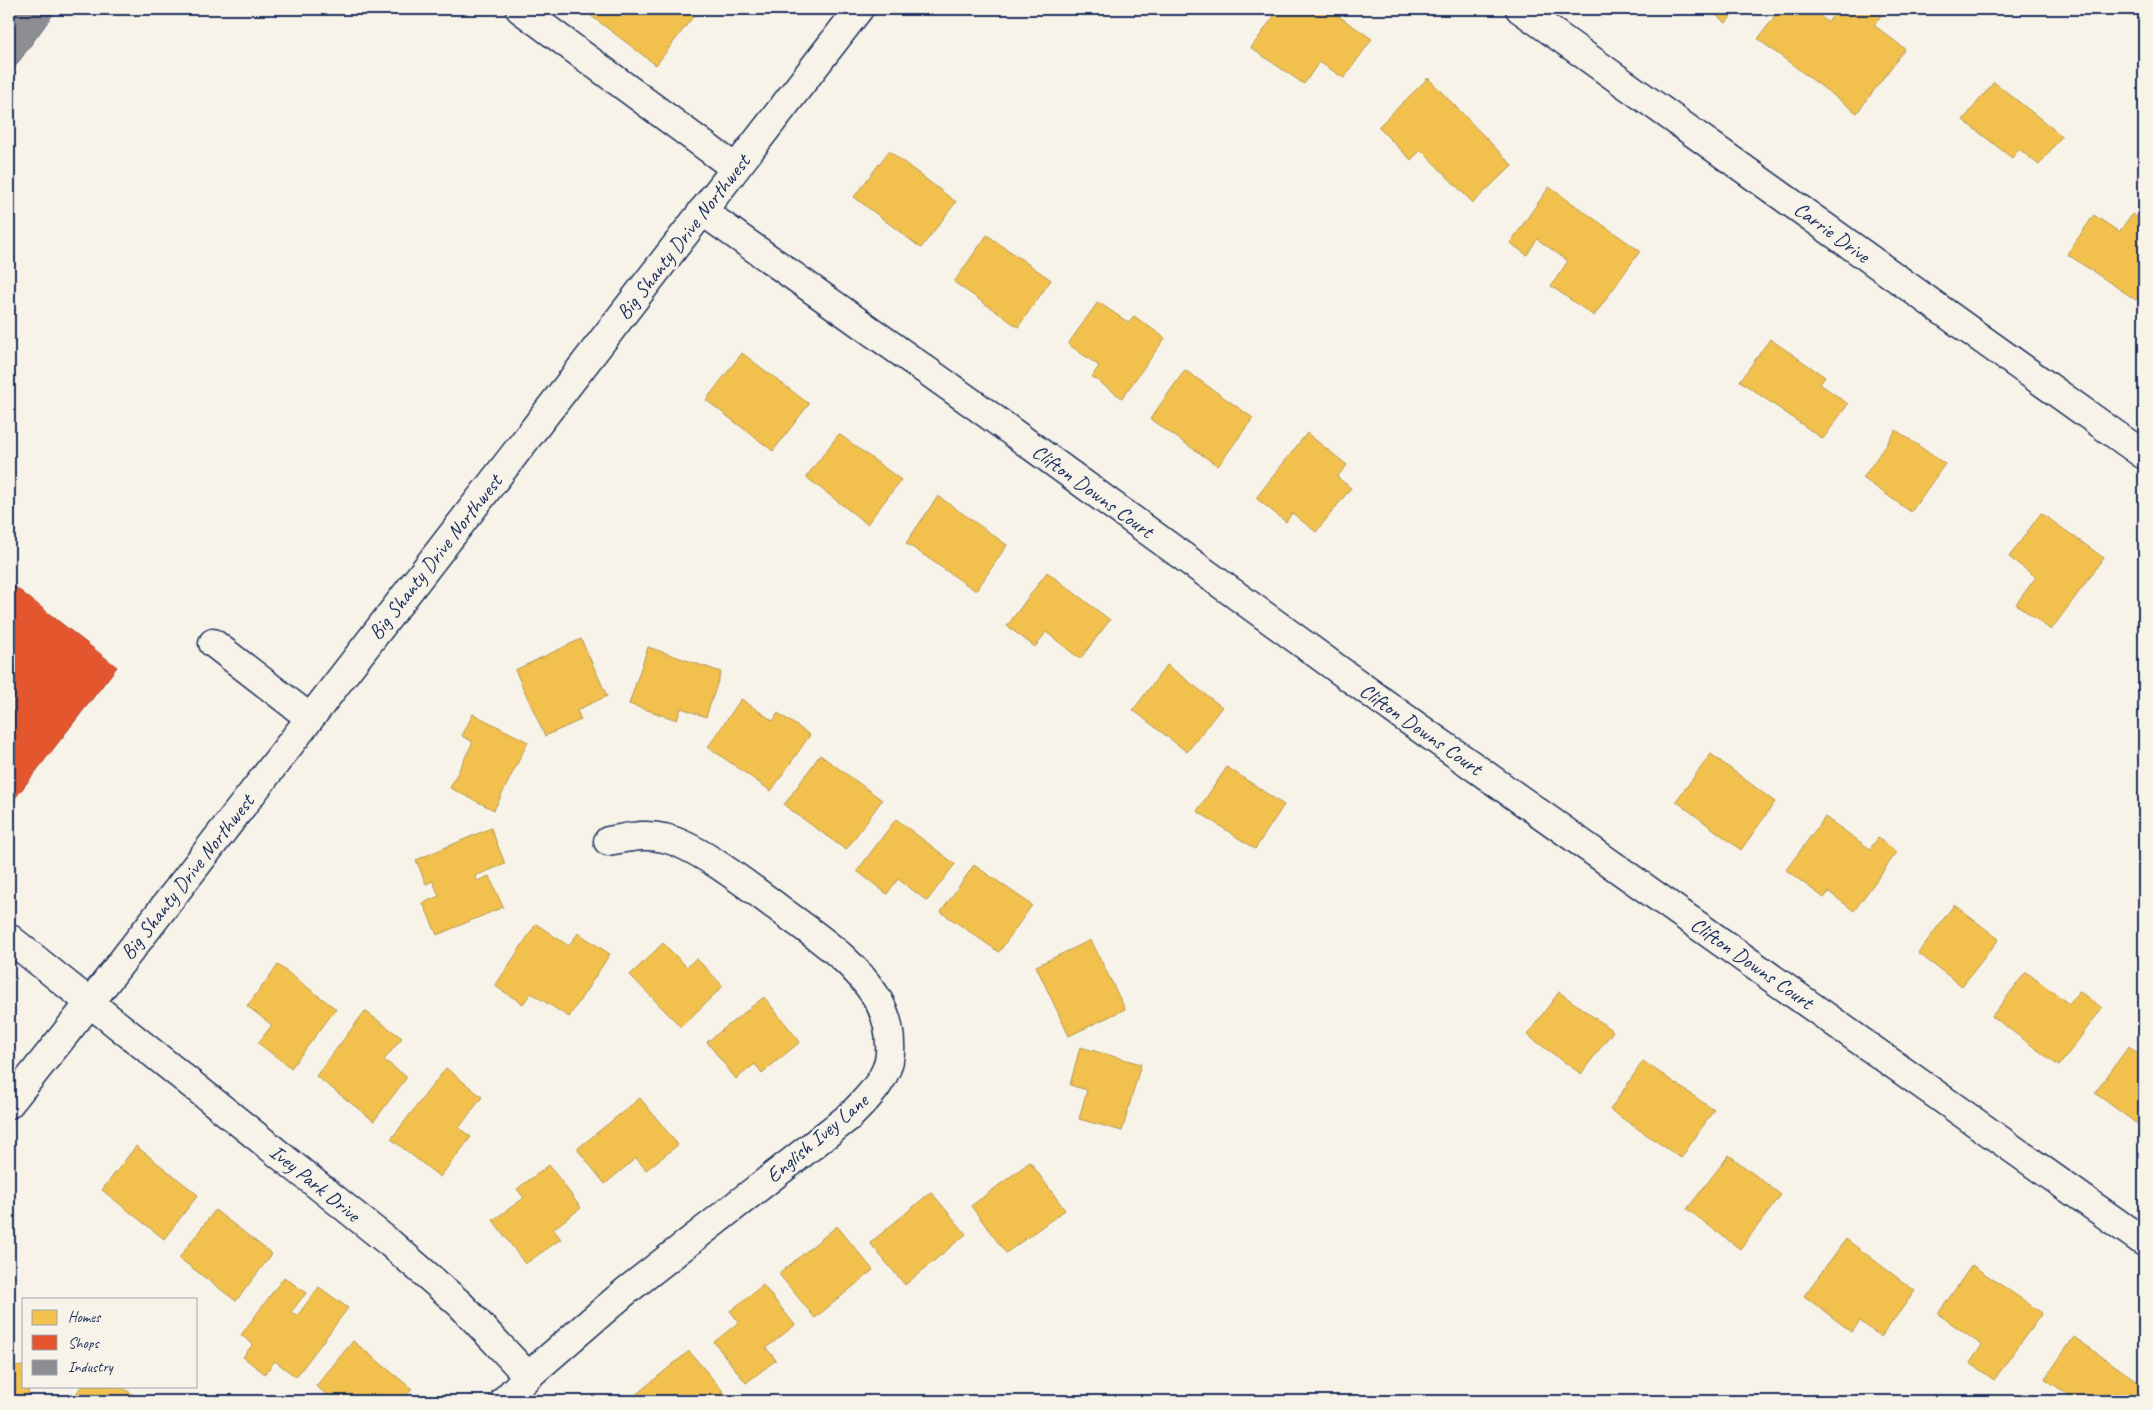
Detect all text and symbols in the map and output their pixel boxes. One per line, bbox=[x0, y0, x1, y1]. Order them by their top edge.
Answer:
street label: Big Shanty Drive Northwest bbox=[610, 148, 757, 325]
street label: Carrie Drive bbox=[1789, 196, 1876, 269]
street label: Clifton Downs Court bbox=[1027, 438, 1160, 545]
street label: Big Shanty Drive Northwest bbox=[362, 468, 509, 645]
street label: Clifton Downs Court bbox=[1355, 677, 1489, 782]
street label: Big Shanty Drive Northwest bbox=[114, 788, 261, 965]
street label: Clifton Downs Court bbox=[1686, 911, 1820, 1016]
street label: English Ivey Lane bbox=[761, 1086, 875, 1188]
street label: Ivey Park Drive bbox=[265, 1139, 367, 1229]
legend bbox=[22, 1298, 198, 1388]
text: Homes bbox=[68, 1308, 102, 1327]
text: Shops bbox=[68, 1334, 101, 1353]
text: Industry bbox=[68, 1358, 115, 1377]

